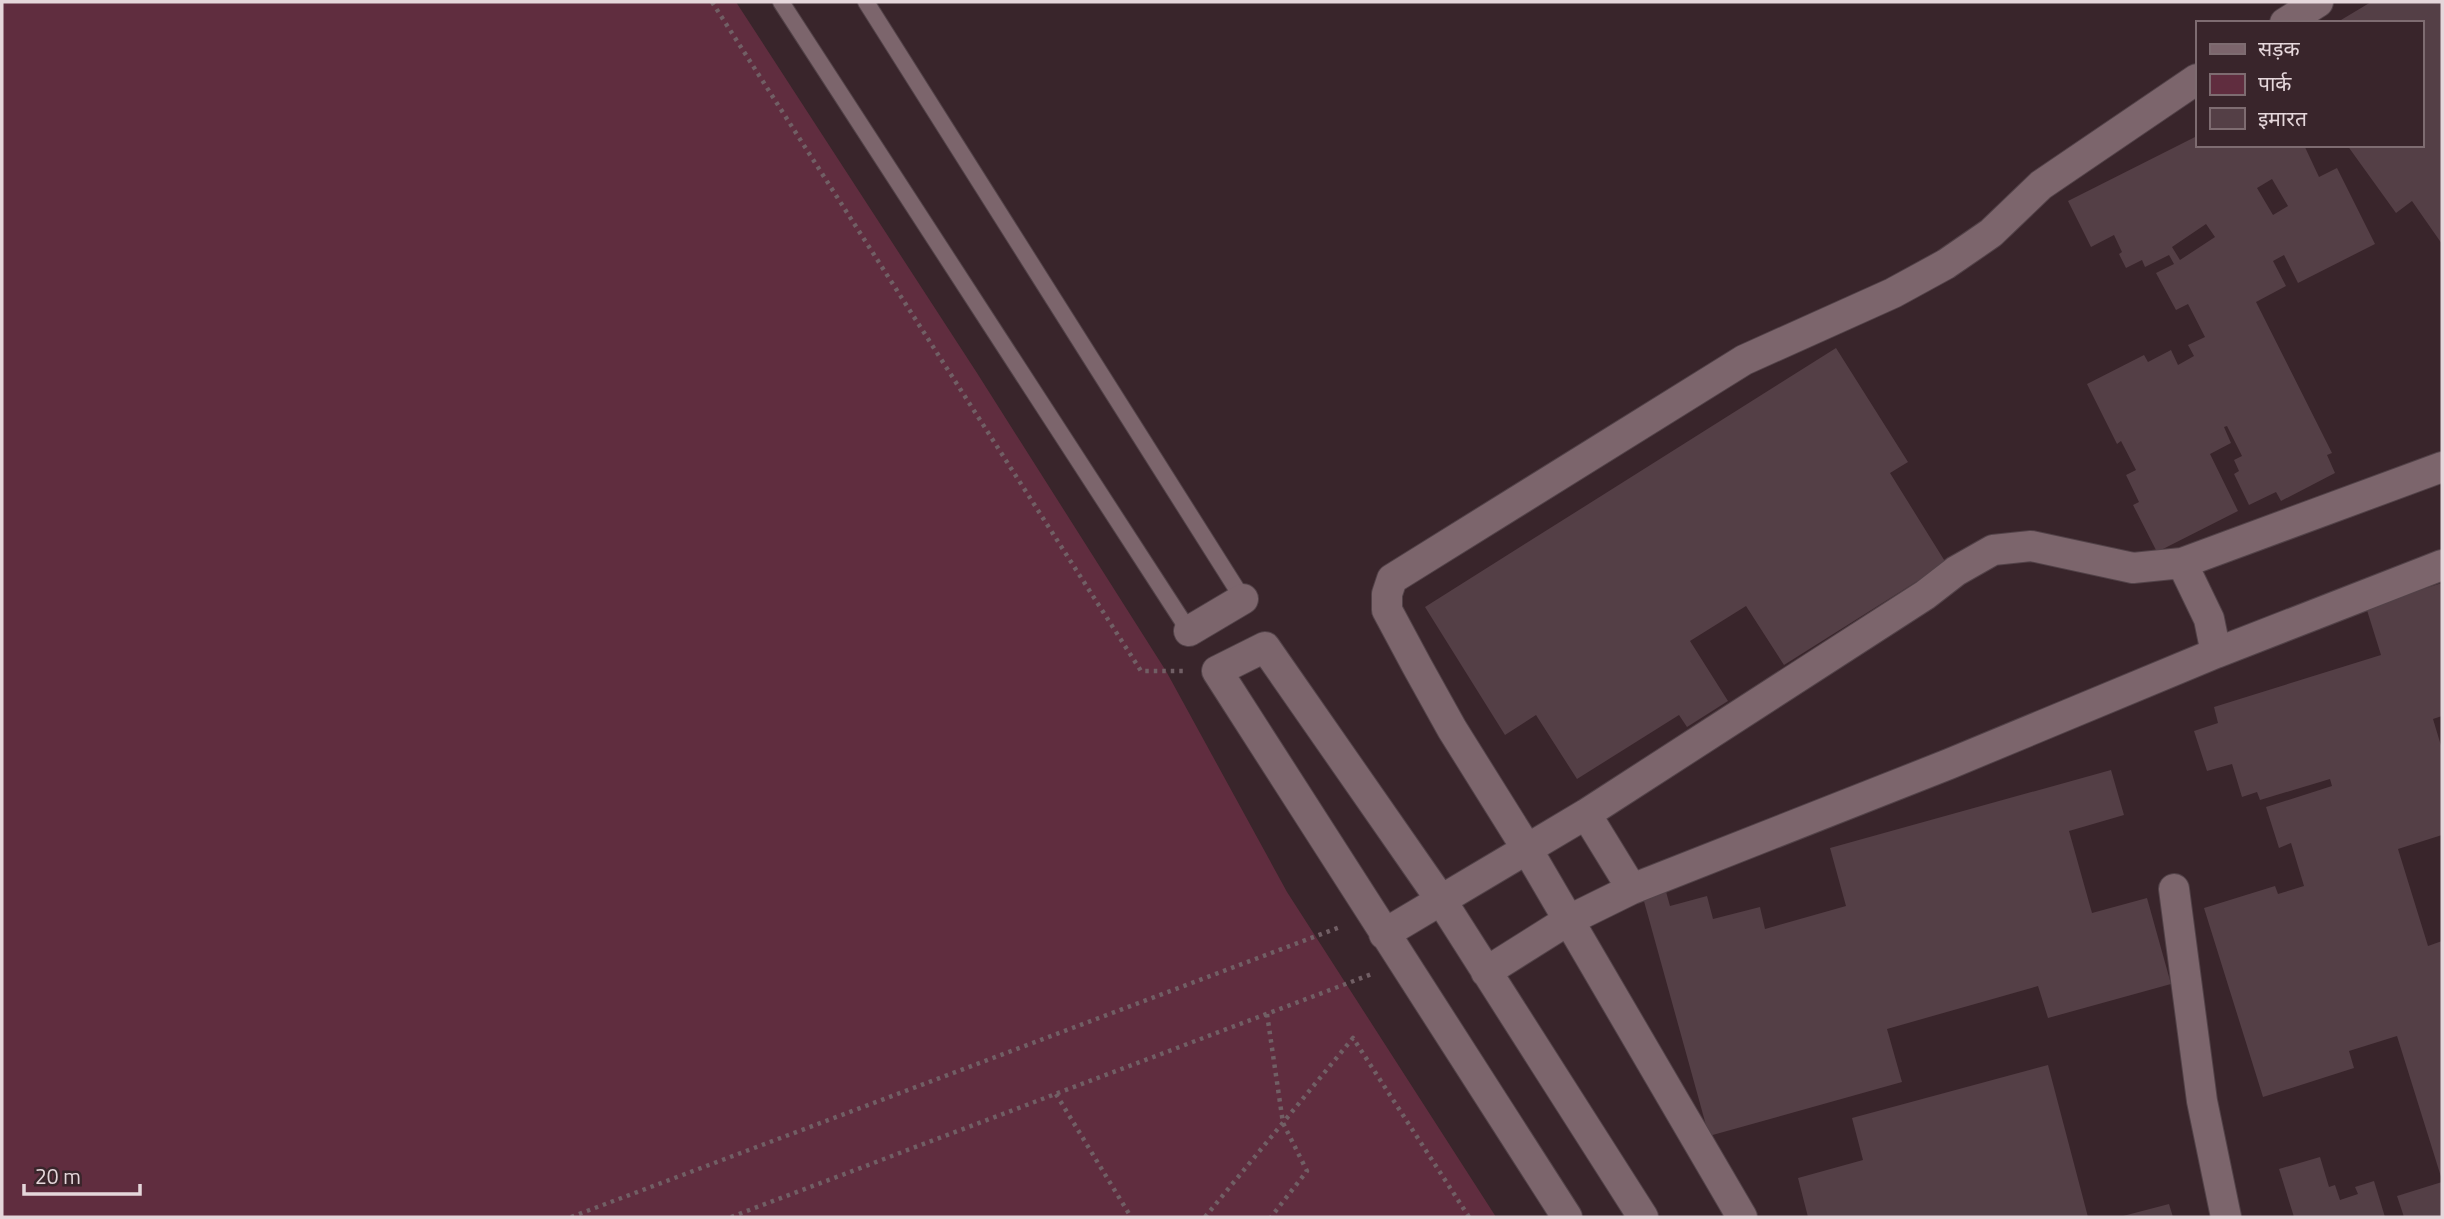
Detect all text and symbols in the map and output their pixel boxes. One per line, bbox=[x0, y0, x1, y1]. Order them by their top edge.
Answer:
legend bbox=[2196, 21, 2423, 147]
text: सड़क bbox=[2258, 32, 2300, 64]
text: पार्क bbox=[2258, 67, 2292, 99]
text: इमारत bbox=[2258, 102, 2308, 134]
scale bar bbox=[24, 1152, 140, 1196]
text: 20 m bbox=[35, 1160, 81, 1192]

